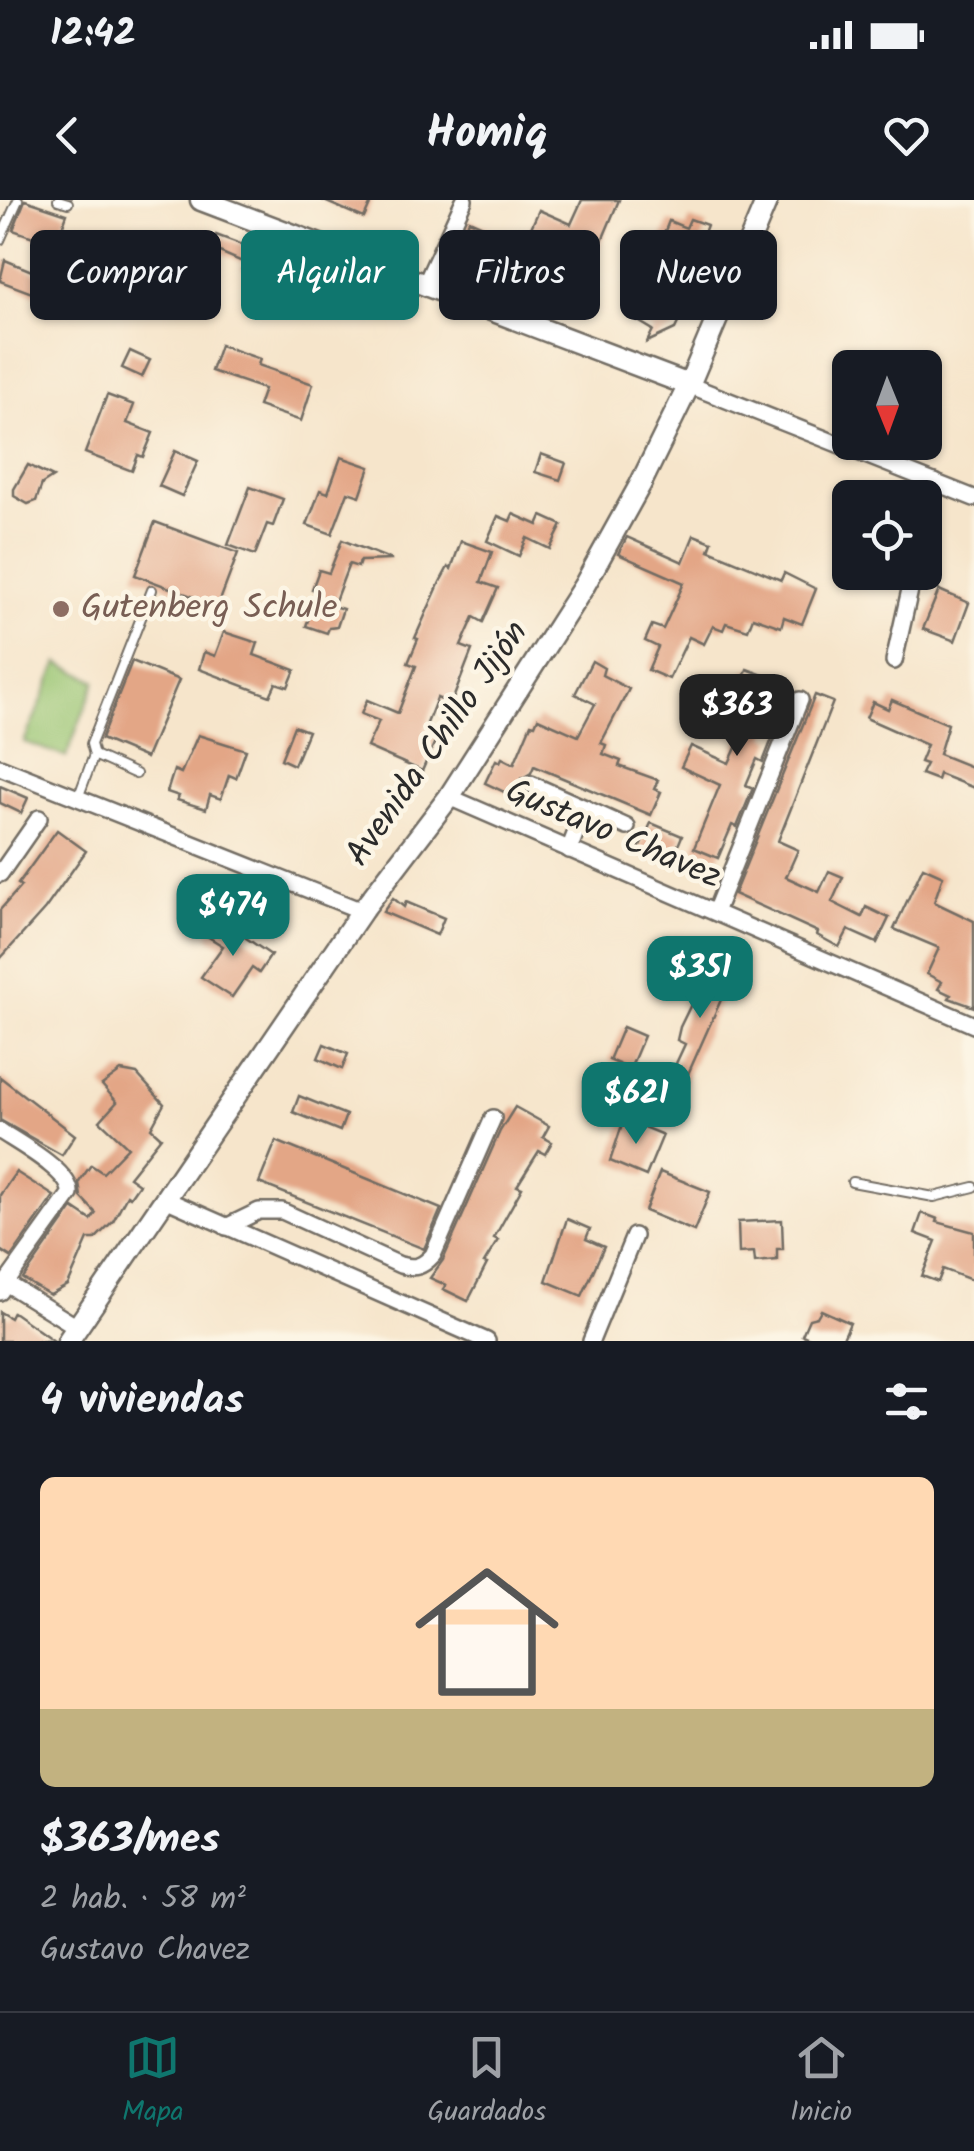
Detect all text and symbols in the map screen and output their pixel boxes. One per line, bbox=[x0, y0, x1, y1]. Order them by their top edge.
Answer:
text: 12:42 bbox=[50, 5, 136, 65]
text: Homiq bbox=[426, 99, 548, 171]
icon: back bbox=[40, 108, 95, 163]
icon: heart bbox=[879, 108, 934, 163]
chip: Comprar bbox=[30, 230, 221, 320]
chip: Alquilar bbox=[241, 230, 419, 320]
chip: Filtros bbox=[439, 230, 600, 320]
chip: Nuevo bbox=[620, 230, 777, 320]
north arrow bbox=[832, 350, 942, 460]
map controls bbox=[832, 350, 942, 590]
button: locate bbox=[832, 480, 942, 590]
place label: Gutenberg Schule bbox=[81, 581, 338, 637]
marker: Gutenberg Schule bbox=[50, 598, 72, 620]
street label: Avenida Chillo Jijón bbox=[332, 609, 544, 879]
pin: $363 bbox=[678, 674, 796, 759]
text: $363 bbox=[701, 681, 773, 732]
street label: Gustavo Chavez bbox=[496, 764, 730, 906]
pin: $474 bbox=[174, 874, 292, 959]
text: $474 bbox=[199, 881, 267, 932]
pin: $351 bbox=[641, 936, 759, 1021]
text: $351 bbox=[669, 943, 731, 994]
pin: $621 bbox=[577, 1062, 695, 1147]
text: $621 bbox=[604, 1069, 668, 1120]
text: 4 viviendas bbox=[40, 1368, 244, 1435]
icon: filters bbox=[879, 1374, 934, 1429]
icon: home bbox=[397, 1542, 577, 1722]
text: $363/mes bbox=[40, 1807, 220, 1874]
text: 2 hab. · 58 m² bbox=[40, 1874, 246, 1925]
text: Gustavo Chavez bbox=[40, 1925, 250, 1976]
tab: Mapa bbox=[122, 2030, 184, 2135]
tab: Guardados bbox=[427, 2030, 546, 2135]
tab: Inicio bbox=[790, 2030, 852, 2135]

